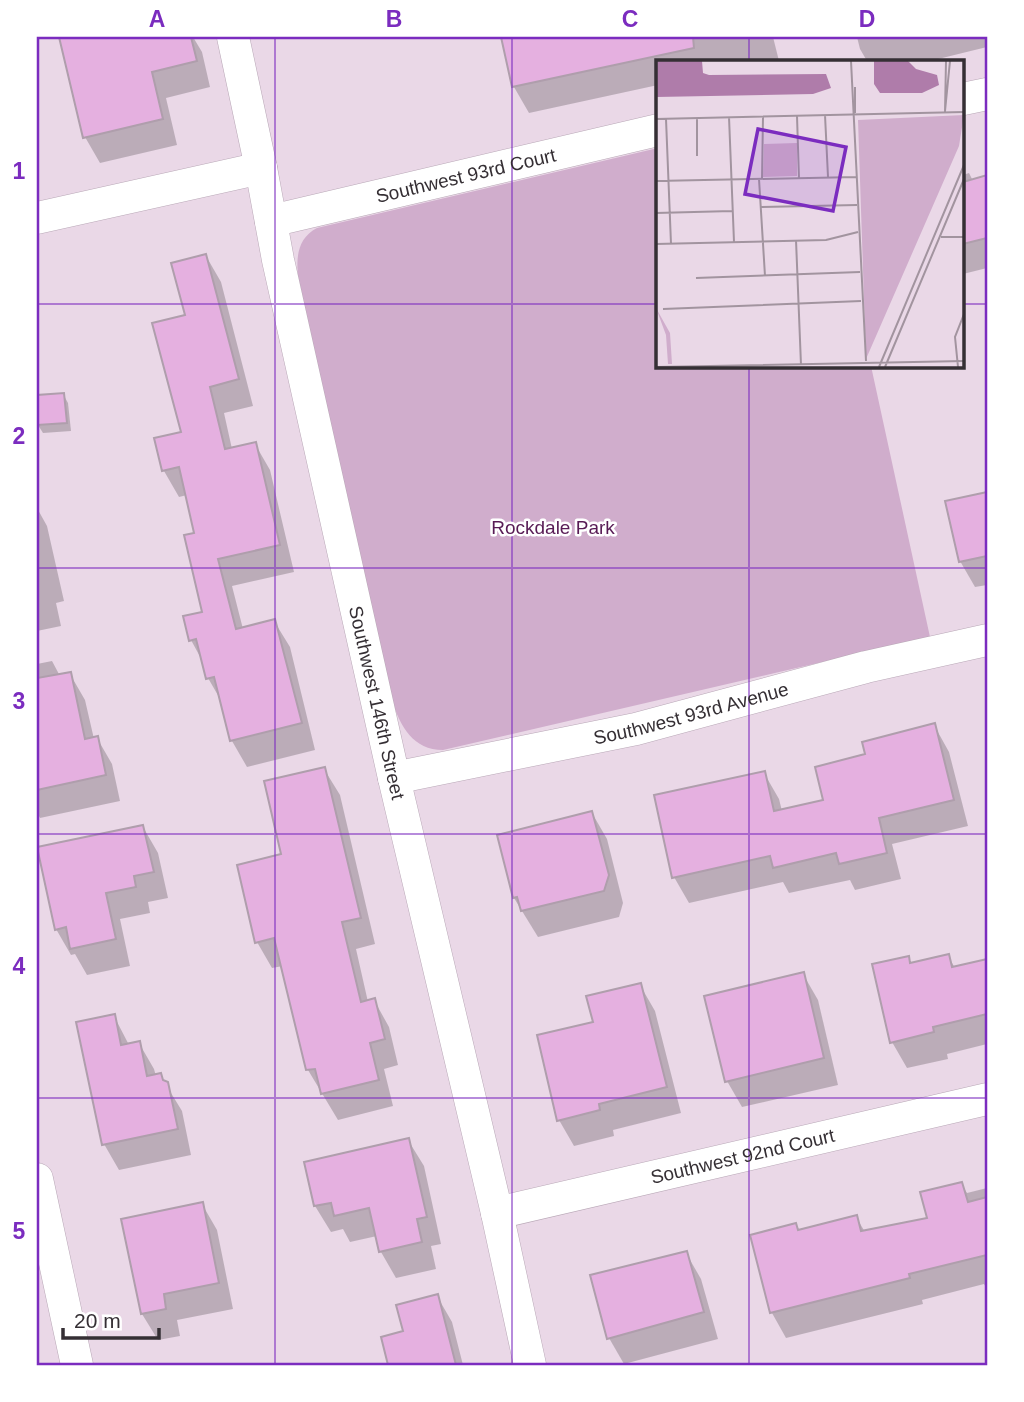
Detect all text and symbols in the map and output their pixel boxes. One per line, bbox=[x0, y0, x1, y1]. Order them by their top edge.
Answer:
text: A bbox=[149, 6, 165, 32]
text: B bbox=[386, 6, 402, 32]
text: C bbox=[622, 6, 638, 32]
text: D bbox=[859, 6, 875, 32]
inset map bbox=[656, 60, 964, 368]
street label: Southwest 93rd Court bbox=[374, 144, 558, 207]
text: 1 bbox=[13, 158, 26, 184]
text: 2 bbox=[13, 423, 25, 449]
park label: Rockdale Park bbox=[491, 517, 615, 538]
street label: Southwest 146th Street bbox=[345, 604, 409, 802]
street label: Southwest 93rd Avenue bbox=[592, 678, 791, 748]
text: 3 bbox=[13, 688, 25, 714]
text: 4 bbox=[13, 953, 26, 979]
street label: Southwest 92nd Court bbox=[649, 1125, 837, 1188]
text: 5 bbox=[13, 1218, 26, 1244]
scale bar bbox=[63, 1297, 159, 1341]
text: 20 m bbox=[74, 1309, 121, 1332]

